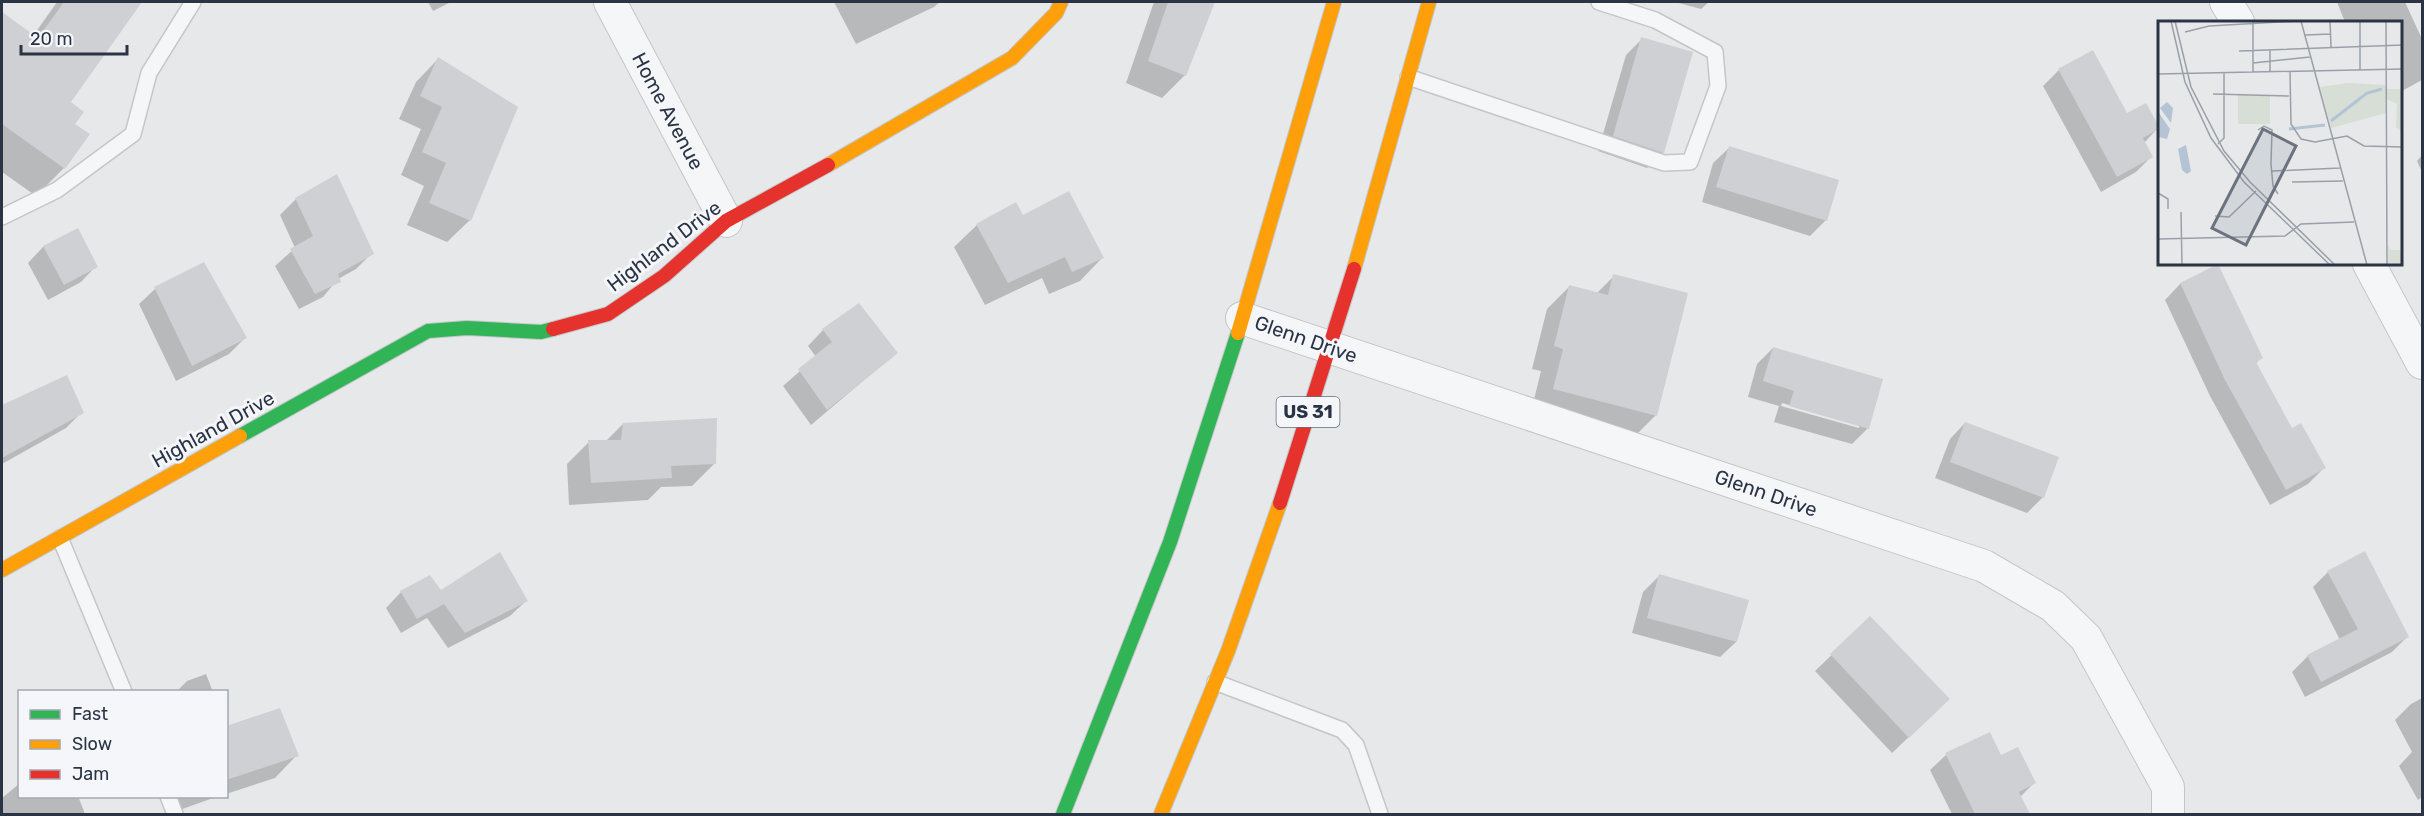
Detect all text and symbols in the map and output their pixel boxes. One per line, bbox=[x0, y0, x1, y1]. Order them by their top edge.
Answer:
scale bar bbox=[21, 18, 128, 56]
inset map bbox=[2158, 21, 2403, 266]
text: 20 m bbox=[30, 28, 72, 50]
street label: Home Avenue bbox=[627, 48, 709, 174]
street label: Highland Drive bbox=[602, 195, 726, 297]
street label: Glenn Drive bbox=[1252, 310, 1360, 368]
street label: Highland Drive bbox=[148, 385, 278, 473]
road number: US 31 bbox=[1276, 397, 1340, 427]
street label: Glenn Drive bbox=[1712, 464, 1820, 522]
legend bbox=[18, 690, 228, 798]
text: Fast bbox=[72, 703, 108, 725]
text: Slow bbox=[72, 733, 112, 755]
text: Jam bbox=[72, 763, 109, 785]

